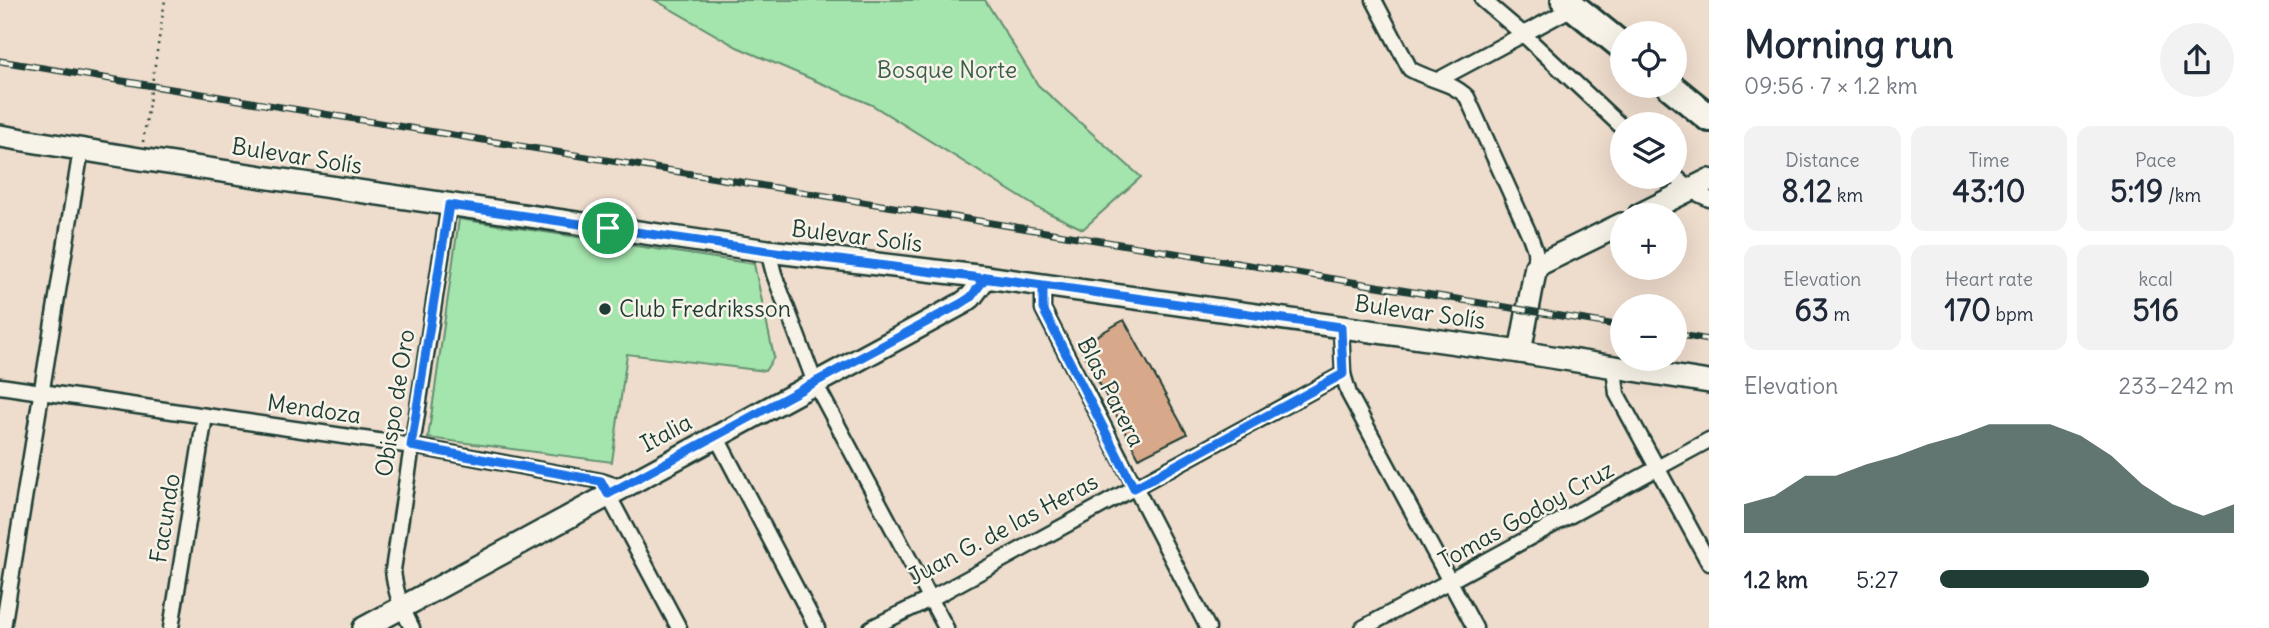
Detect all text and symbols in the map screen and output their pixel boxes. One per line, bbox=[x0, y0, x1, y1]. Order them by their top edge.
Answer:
map controls bbox=[1610, 21, 1687, 371]
button: locate bbox=[1610, 21, 1687, 98]
text: Morning run bbox=[1744, 21, 1954, 68]
button: share bbox=[2160, 23, 2234, 97]
park label: Bosque Norte bbox=[877, 55, 1017, 84]
text: 09:56 · 7 × 1.2 km bbox=[1744, 71, 1918, 100]
button: layers bbox=[1610, 112, 1687, 189]
street label: Bulevar Solís bbox=[230, 131, 364, 180]
text: Distance bbox=[1785, 148, 1859, 172]
text: Time bbox=[1968, 148, 2010, 172]
text: Pace bbox=[2135, 148, 2176, 172]
text: 8.12 bbox=[1782, 172, 1832, 210]
text: 43:10 bbox=[1953, 172, 2025, 210]
text: 5:19 bbox=[2110, 172, 2163, 210]
text: km bbox=[1832, 183, 1863, 207]
text: /km bbox=[2163, 183, 2201, 207]
pin bbox=[578, 198, 638, 258]
button: + bbox=[1610, 203, 1687, 280]
icon: arrive bbox=[589, 209, 627, 247]
street label: Bulevar Solís bbox=[790, 213, 924, 258]
text: Elevation bbox=[1783, 267, 1861, 291]
text: Heart rate bbox=[1945, 267, 2033, 291]
text: kcal bbox=[2139, 267, 2173, 291]
street label: Bulevar Solís bbox=[1353, 288, 1487, 335]
text: 63 bbox=[1795, 291, 1829, 329]
text: 170 bbox=[1945, 291, 1991, 329]
text: 516 bbox=[2132, 291, 2179, 329]
place label: Club Fredriksson bbox=[619, 294, 791, 323]
button: − bbox=[1610, 294, 1687, 371]
marker: Club Fredriksson bbox=[597, 301, 613, 317]
text: m bbox=[1829, 302, 1850, 326]
text: bpm bbox=[1991, 302, 2033, 326]
street label: Obispo de Oro bbox=[369, 327, 420, 479]
street label: Blas Parera bbox=[1071, 332, 1151, 451]
text: Elevation bbox=[1744, 371, 1838, 400]
text: 233–242 m bbox=[2118, 371, 2234, 400]
street label: Mendoza bbox=[265, 388, 363, 429]
street label: Italia bbox=[635, 407, 696, 458]
street label: Tomas Godoy Cruz bbox=[1433, 454, 1619, 575]
street label: Juan G. de las Heras bbox=[903, 466, 1103, 591]
street label: Facundo bbox=[143, 471, 186, 565]
text: 1.2 km bbox=[1744, 565, 1808, 594]
text: 5:27 bbox=[1856, 565, 1898, 594]

